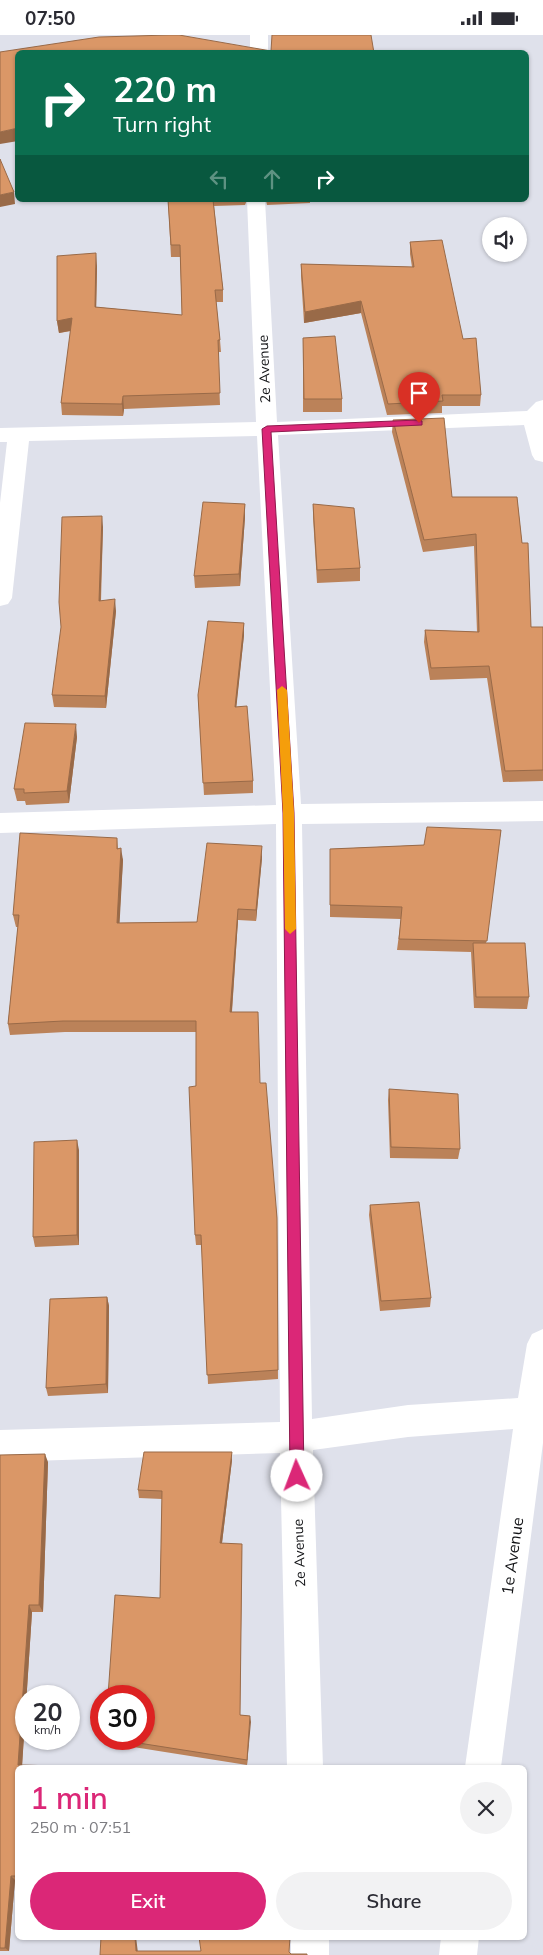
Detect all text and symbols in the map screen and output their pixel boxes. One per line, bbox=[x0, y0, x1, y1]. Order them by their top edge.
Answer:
text: 07:50 bbox=[25, 6, 75, 30]
text: 220 m bbox=[113, 67, 217, 111]
icon: right bbox=[30, 70, 95, 135]
text: Turn right bbox=[113, 110, 211, 138]
icon: left bbox=[205, 165, 233, 193]
icon: ahead bbox=[258, 165, 286, 193]
icon: right bbox=[311, 165, 339, 193]
map controls bbox=[482, 217, 527, 262]
button: sound bbox=[482, 217, 527, 262]
street label: 2e Avenue bbox=[254, 334, 274, 404]
pin bbox=[398, 372, 440, 423]
icon: arrive bbox=[405, 379, 433, 407]
position arrow bbox=[270, 1449, 322, 1501]
street label: 1e Avenue bbox=[497, 1516, 527, 1596]
street label: 2e Avenue bbox=[289, 1518, 309, 1588]
speed limit sign: 30 bbox=[90, 1685, 155, 1750]
text: 20 bbox=[32, 1696, 63, 1727]
text: km/h bbox=[34, 1722, 61, 1737]
text: 1 min bbox=[30, 1779, 108, 1817]
button: close bbox=[460, 1782, 512, 1834]
text: 250 m · 07:51 bbox=[30, 1817, 131, 1837]
button: Exit bbox=[30, 1872, 266, 1930]
button: Share bbox=[276, 1872, 512, 1930]

